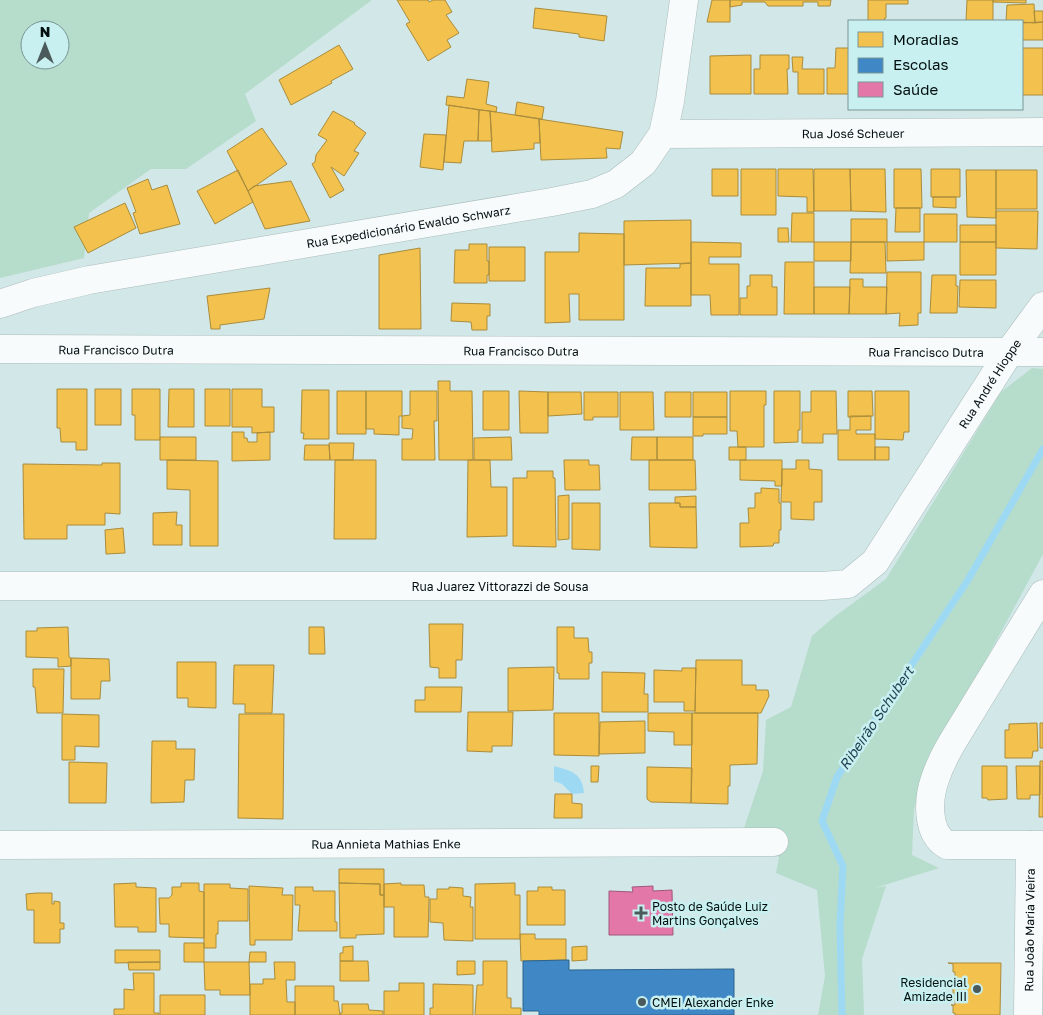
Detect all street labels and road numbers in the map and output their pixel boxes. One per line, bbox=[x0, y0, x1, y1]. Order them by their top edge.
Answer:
street label: Rua José Scheuer bbox=[802, 125, 905, 141]
street label: Rua Expedicionário Ewaldo Schwarz bbox=[305, 202, 511, 251]
street label: Rua André Hioppe bbox=[955, 336, 1024, 431]
street label: Rua Francisco Dutra bbox=[58, 342, 174, 357]
street label: Rua Francisco Dutra bbox=[463, 343, 579, 358]
street label: Rua Francisco Dutra bbox=[868, 344, 984, 359]
street label: Rua Juarez Vittorazzi de Sousa bbox=[412, 579, 588, 594]
street label: Rua Annieta Mathias Enke bbox=[311, 836, 461, 851]
street label: Rua João Maria Vieira bbox=[1021, 868, 1037, 992]

